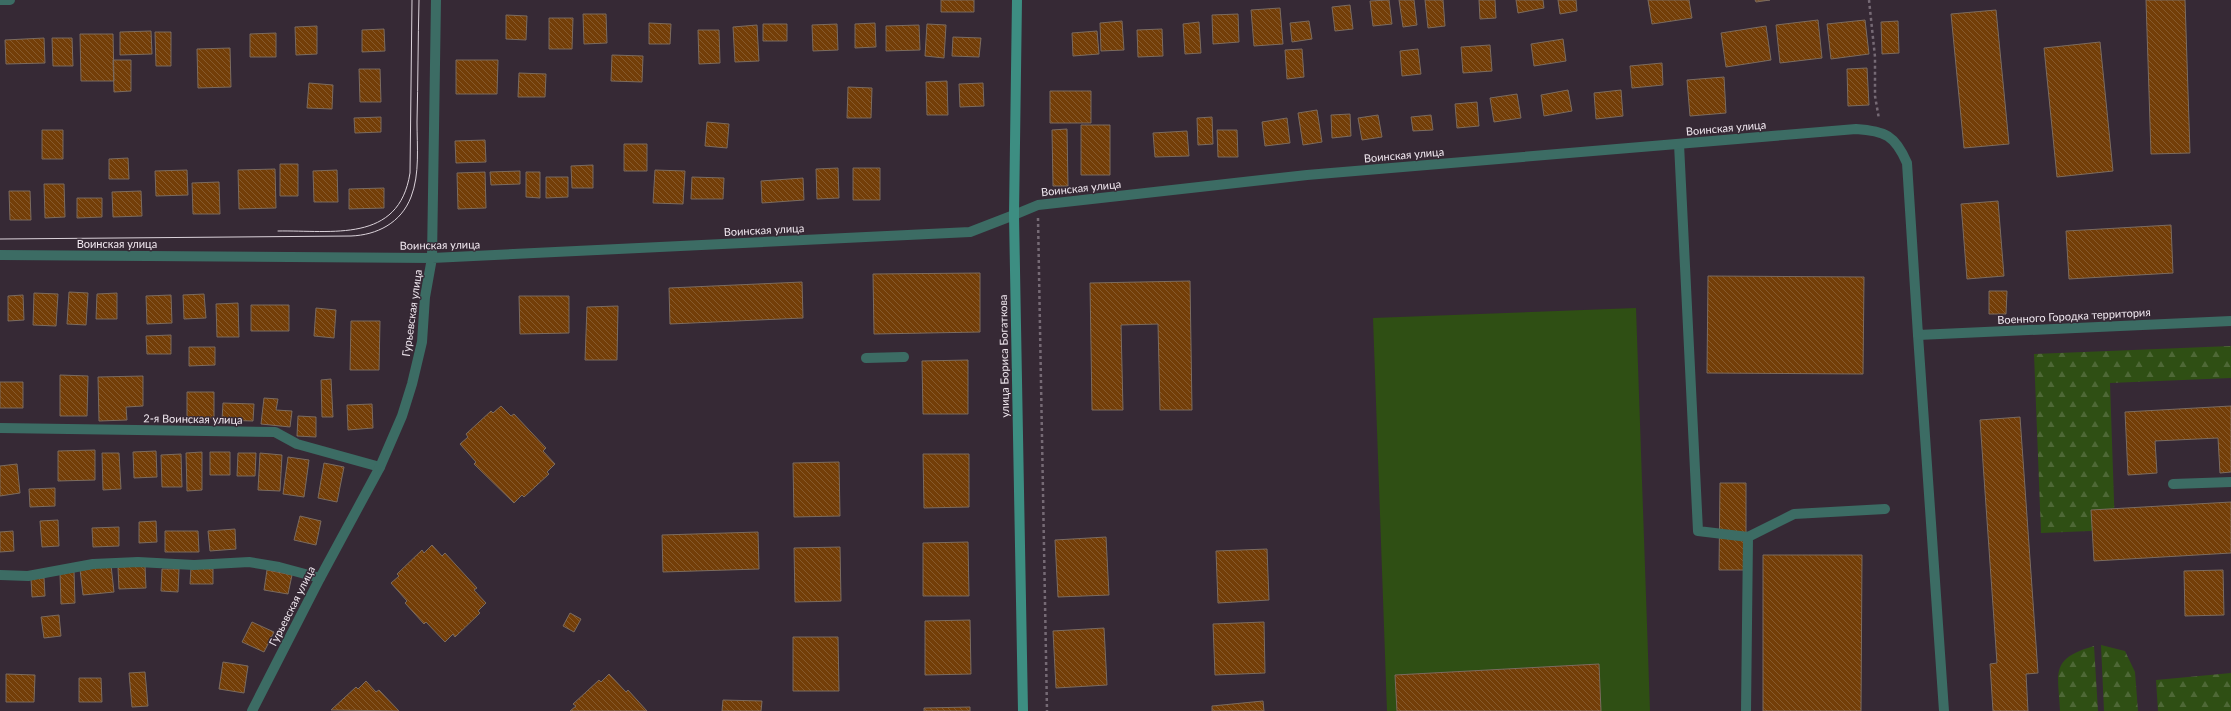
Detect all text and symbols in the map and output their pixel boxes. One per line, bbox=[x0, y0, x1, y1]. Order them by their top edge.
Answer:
street label: Воинская улица bbox=[1685, 118, 1767, 137]
street label: Воинская улица bbox=[1363, 145, 1445, 164]
street label: Воинская улица bbox=[1040, 177, 1122, 198]
street label: Воинская улица bbox=[723, 221, 805, 238]
street label: Воинская улица bbox=[77, 237, 157, 250]
street label: Воинская улица bbox=[400, 237, 480, 252]
street label: Гурьевская улица bbox=[399, 269, 424, 357]
street label: улица Бориса Богаткова bbox=[996, 294, 1011, 418]
street label: Военного Городка территория bbox=[1997, 305, 2151, 326]
street label: 2-я Воинская улица bbox=[143, 411, 243, 426]
street label: Гурьевская улица bbox=[266, 564, 317, 648]

